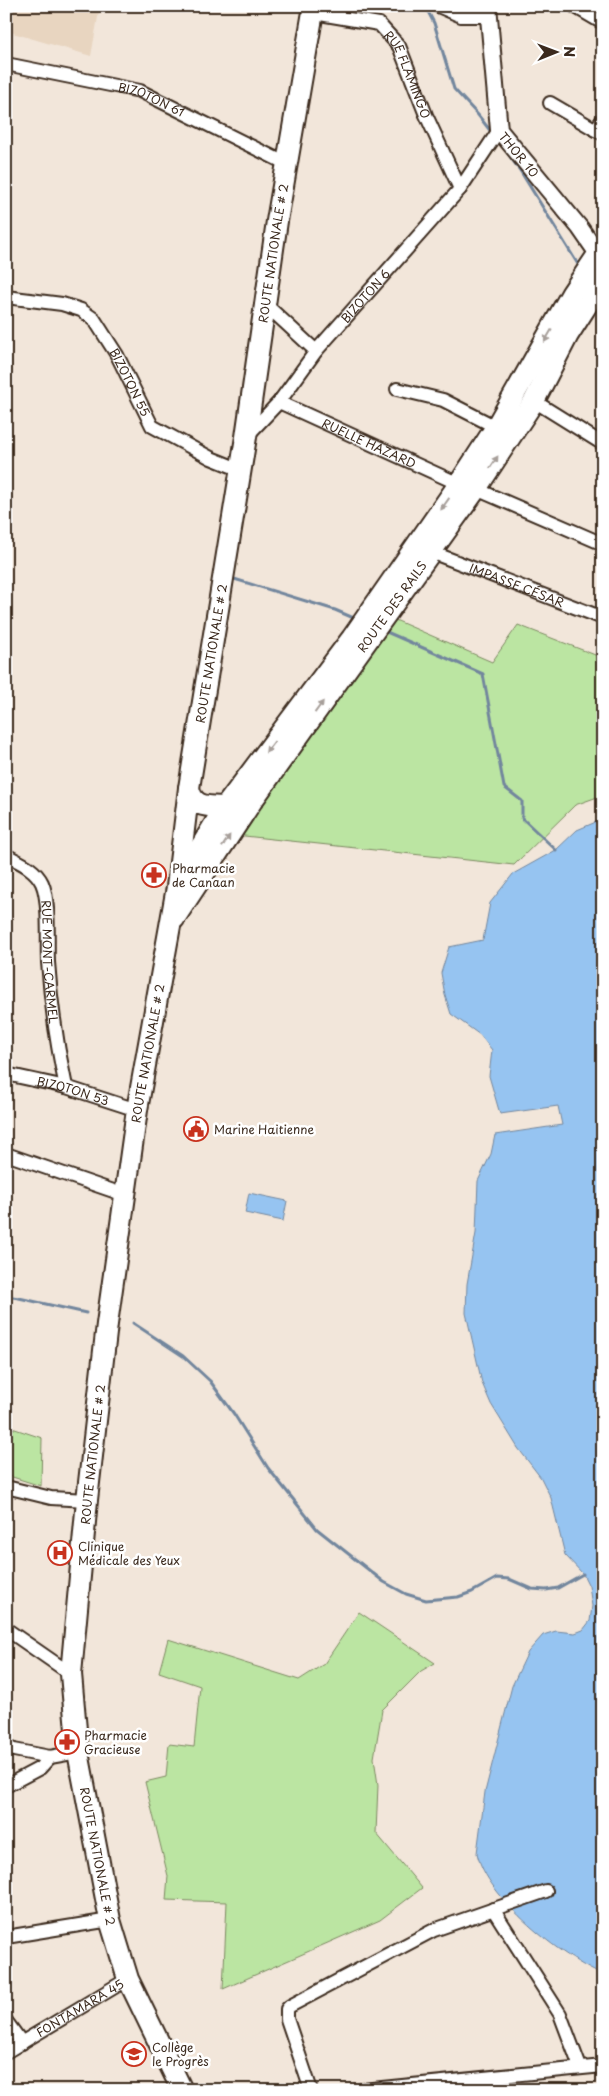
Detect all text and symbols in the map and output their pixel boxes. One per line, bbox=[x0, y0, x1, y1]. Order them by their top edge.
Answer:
street label: RUE FLAMINGO bbox=[380, 26, 435, 121]
north arrow bbox=[532, 28, 582, 78]
text: N bbox=[559, 46, 580, 57]
street label: BIZOTON 61 bbox=[116, 78, 188, 121]
street label: THOR 10 bbox=[495, 128, 543, 181]
street label: ROUTE NATIONALE # 2 bbox=[253, 182, 292, 324]
street label: BIZOTON 6 bbox=[336, 265, 394, 327]
one-way arrow bbox=[543, 329, 552, 342]
street label: BIZOTON 55 bbox=[106, 344, 155, 419]
street label: RUELLE HAZARD bbox=[319, 414, 419, 472]
one-way arrow bbox=[489, 455, 499, 468]
one-way arrow bbox=[440, 497, 450, 511]
street label: ROUTE DES RAILS bbox=[353, 557, 431, 656]
street label: IMPASSE CÉSAR bbox=[467, 559, 567, 611]
street label: ROUTE NATIONALE # 2 bbox=[191, 583, 231, 724]
one-way arrow bbox=[314, 701, 324, 714]
one-way arrow bbox=[265, 740, 275, 754]
one-way arrow bbox=[221, 834, 231, 847]
place label: Pharmacie de Canaan bbox=[172, 859, 235, 891]
pharmacy icon: Pharmacie de Canaan bbox=[141, 862, 167, 888]
street label: RUE MONT-CARMEL bbox=[37, 899, 63, 1025]
street label: ROUTE NATIONALE # 2 bbox=[126, 982, 168, 1124]
street label: BIZOTON 53 bbox=[35, 1072, 112, 1109]
public building icon: Marine Haitienne bbox=[183, 1116, 209, 1142]
place label: Marine Haitienne bbox=[214, 1120, 314, 1138]
street label: ROUTE NATIONALE # 2 bbox=[76, 1384, 109, 1525]
place label: Clinique Médicale des Yeux bbox=[78, 1537, 180, 1569]
hospital icon: Clinique Médicale des Yeux bbox=[47, 1540, 73, 1566]
place label: Pharmacie Gracieuse bbox=[84, 1726, 147, 1758]
pharmacy icon: Pharmacie Gracieuse bbox=[54, 1729, 80, 1755]
street label: ROUTE NATIONALE # 2 bbox=[76, 1785, 120, 1927]
street label: FONTAMARA 45 bbox=[33, 1975, 127, 2041]
place label: Collège le Progrès bbox=[152, 2038, 209, 2070]
school or university icon: Collège le Progrès bbox=[121, 2041, 147, 2067]

